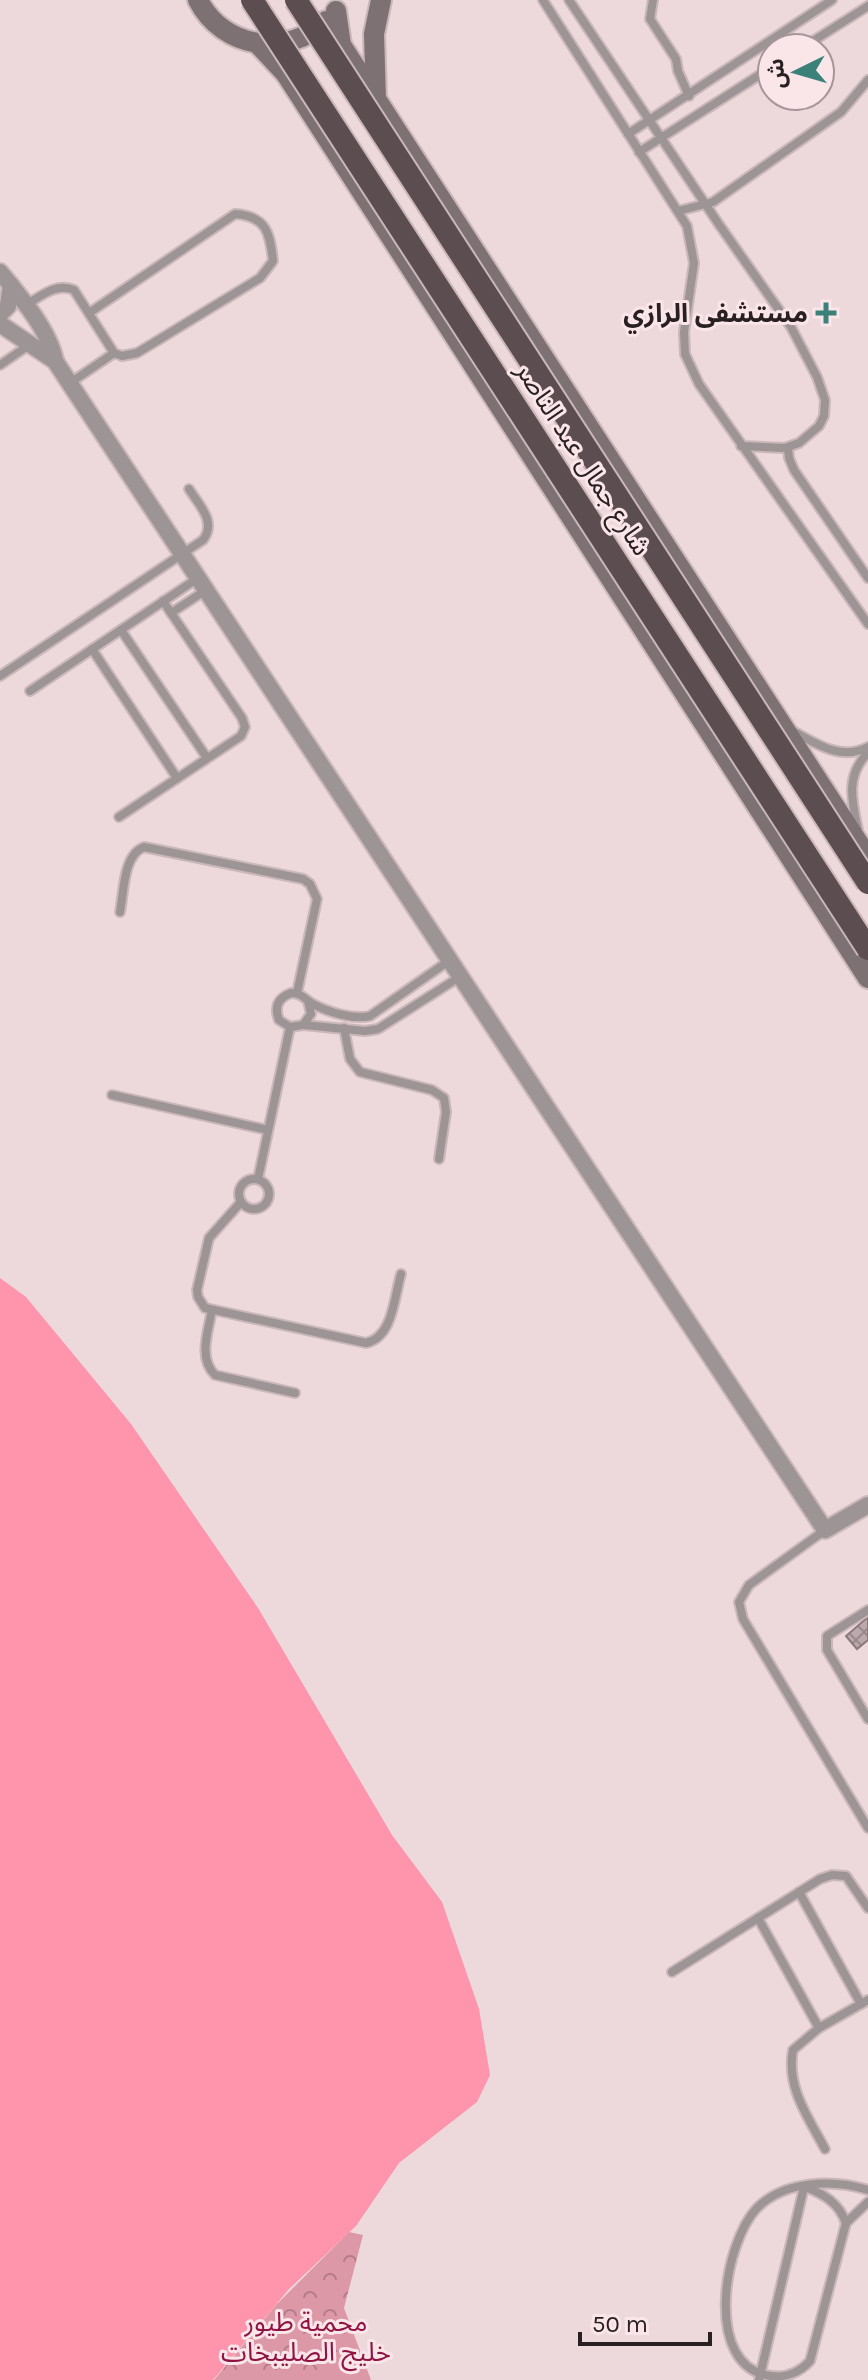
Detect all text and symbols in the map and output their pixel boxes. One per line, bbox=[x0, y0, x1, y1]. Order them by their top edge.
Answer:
north arrow bbox=[756, 32, 836, 112]
text: ش bbox=[763, 58, 791, 90]
place label: مستشفى الرازي bbox=[623, 298, 808, 334]
marker: مستشفى الرازي bbox=[815, 302, 837, 324]
street label: شارع جمال عبد الناصر bbox=[506, 356, 657, 563]
scale bar bbox=[580, 2296, 710, 2346]
park label: محمية طيور خليج الصليبخات bbox=[221, 2307, 391, 2372]
text: 50 m bbox=[592, 2310, 648, 2338]

